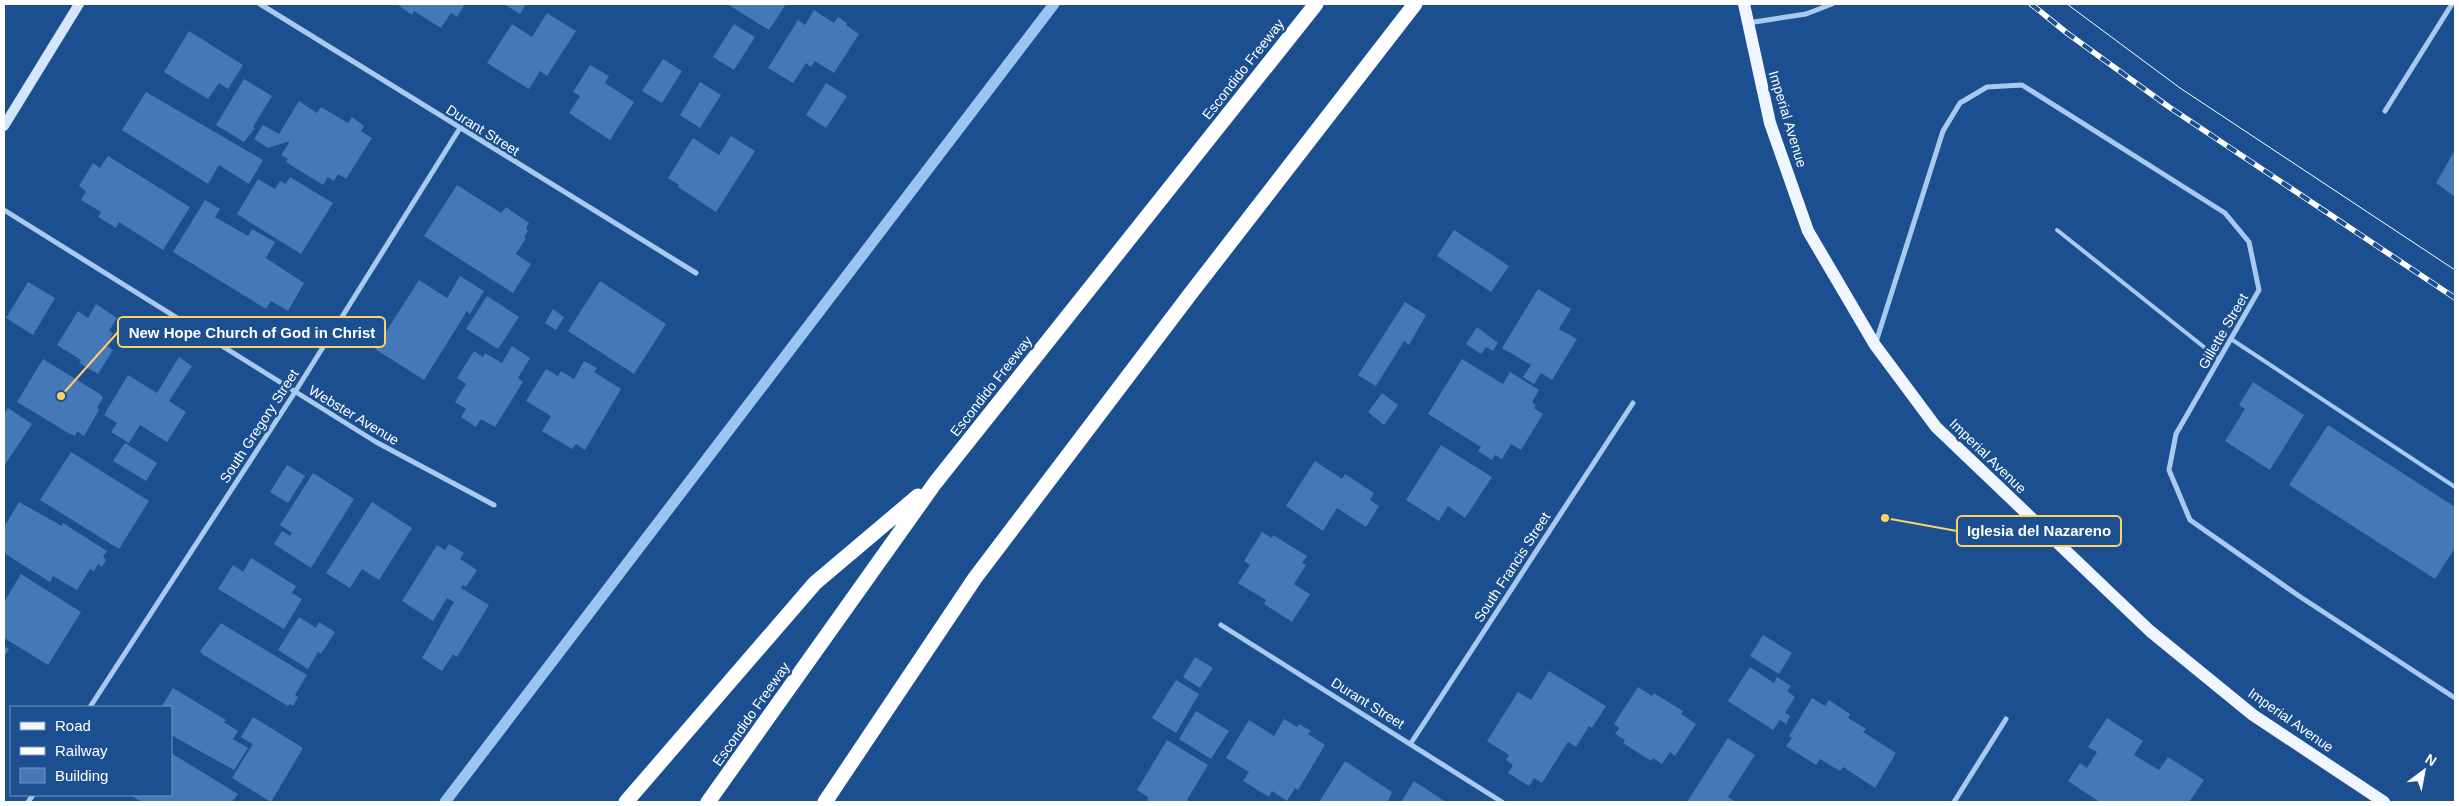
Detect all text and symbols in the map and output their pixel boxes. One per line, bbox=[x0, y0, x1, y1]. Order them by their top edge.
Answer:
street label: Escondido Freeway bbox=[1199, 16, 1287, 122]
street label: Imperial Avenue bbox=[1766, 69, 1810, 169]
street label: Durant Street bbox=[443, 101, 523, 159]
street label: Gillette Street bbox=[2195, 290, 2251, 372]
callout: New Hope Church of God in Christ bbox=[118, 317, 385, 347]
text: New Hope Church of God in Christ bbox=[129, 324, 375, 341]
street label: Escondido Freeway bbox=[947, 333, 1035, 439]
street label: South Gregory Street bbox=[216, 366, 302, 486]
street label: Webster Avenue bbox=[306, 382, 402, 448]
street label: Imperial Avenue bbox=[1946, 415, 2030, 497]
street label: South Francis Street bbox=[1471, 509, 1554, 625]
callout: Iglesia del Nazareno bbox=[1957, 516, 2121, 546]
text: Iglesia del Nazareno bbox=[1967, 522, 2111, 539]
street label: Escondido Freeway bbox=[709, 659, 793, 769]
street label: Durant Street bbox=[1328, 674, 1408, 732]
street label: Imperial Avenue bbox=[2245, 685, 2337, 755]
legend bbox=[10, 706, 172, 796]
text: Road bbox=[55, 717, 91, 734]
text: Railway bbox=[55, 742, 108, 759]
north arrow bbox=[2399, 746, 2449, 796]
text: N bbox=[2422, 751, 2439, 769]
text: Building bbox=[55, 767, 108, 784]

